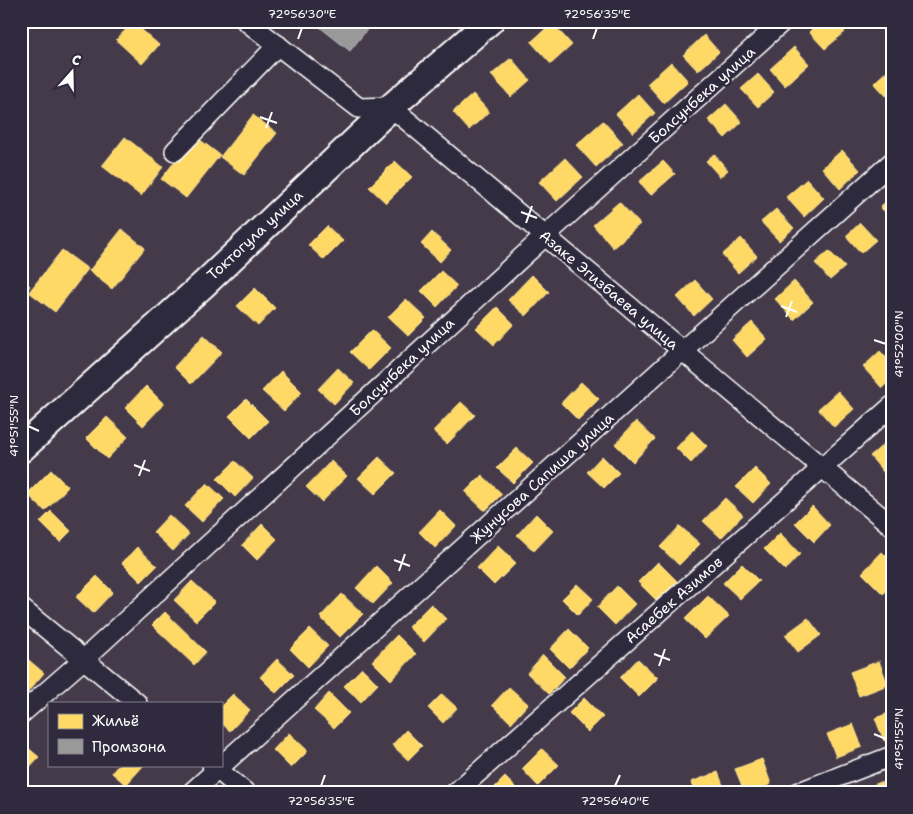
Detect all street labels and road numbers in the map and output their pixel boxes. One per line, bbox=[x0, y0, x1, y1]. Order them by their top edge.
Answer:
street label: Болсунбека улица bbox=[645, 41, 760, 148]
street label: Токтогула улица bbox=[203, 185, 308, 285]
street label: Азаке Эгизбаева улица bbox=[535, 226, 683, 355]
street label: Болсунбека улица bbox=[345, 313, 459, 421]
street label: Жунусова Сапиша улица bbox=[466, 408, 619, 548]
street label: Асаебек Азимов bbox=[621, 552, 727, 648]

